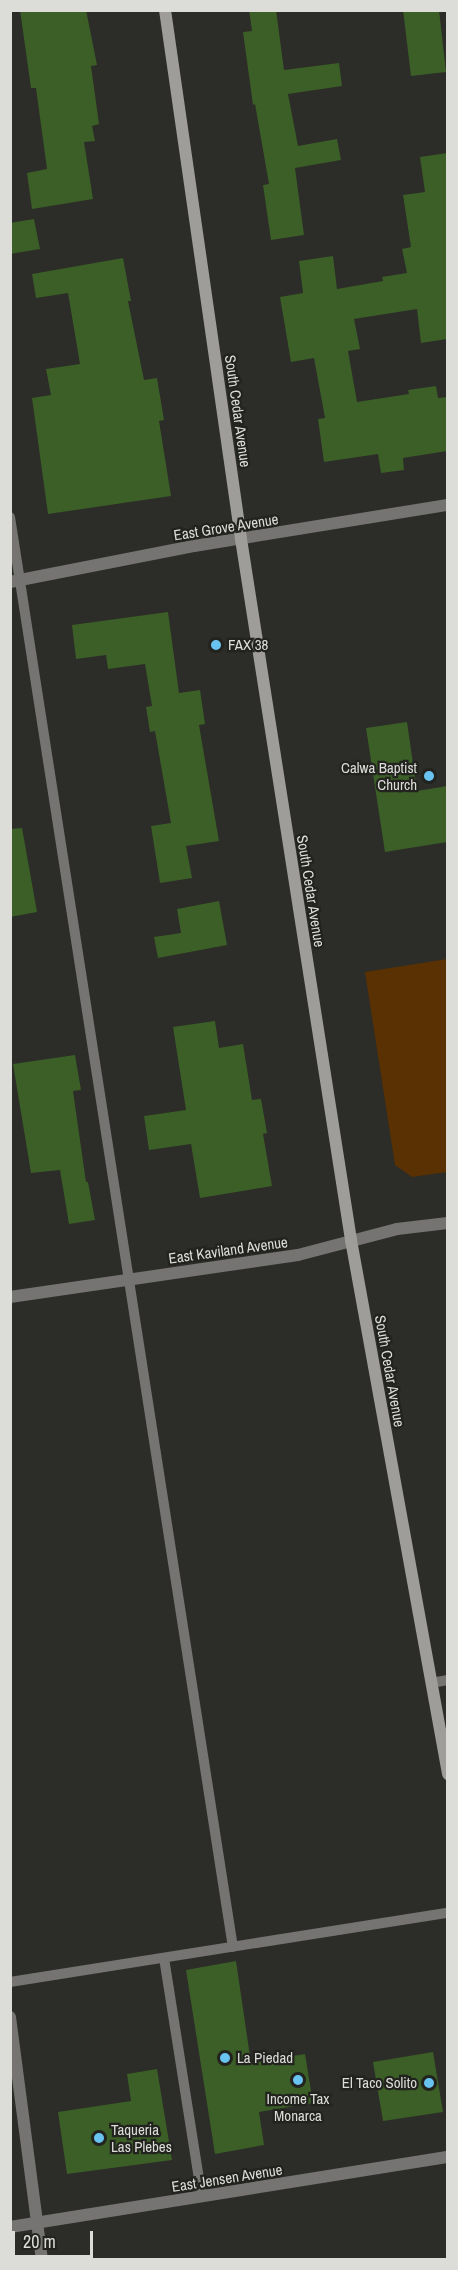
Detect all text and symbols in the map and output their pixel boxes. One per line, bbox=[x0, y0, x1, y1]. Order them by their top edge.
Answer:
street label: South Cedar Avenue bbox=[221, 353, 255, 469]
street label: East Grove Avenue bbox=[172, 510, 280, 544]
place label: FAX 38 bbox=[228, 636, 268, 654]
marker: FAX 38 bbox=[209, 638, 223, 652]
place label: Calwa Baptist Church bbox=[341, 758, 417, 793]
marker: Calwa Baptist Church bbox=[422, 769, 436, 783]
street label: South Cedar Avenue bbox=[293, 833, 329, 949]
street label: East Kaviland Avenue bbox=[167, 1233, 289, 1267]
street label: South Cedar Avenue bbox=[371, 1313, 409, 1429]
place label: La Piedad bbox=[237, 2049, 293, 2067]
marker: La Piedad bbox=[218, 2051, 232, 2065]
marker: Income Tax Monarca bbox=[291, 2073, 305, 2087]
place label: El Taco Solito bbox=[342, 2074, 417, 2092]
marker: El Taco Solito bbox=[422, 2076, 436, 2090]
place label: Income Tax Monarca bbox=[266, 2089, 330, 2124]
place label: Taqueria Las Plebes bbox=[111, 2120, 172, 2155]
marker: Taqueria Las Plebes bbox=[92, 2131, 106, 2145]
street label: East Jensen Avenue bbox=[170, 2160, 284, 2196]
scale bar bbox=[15, 2219, 96, 2257]
text: 20 m bbox=[23, 2229, 56, 2254]

